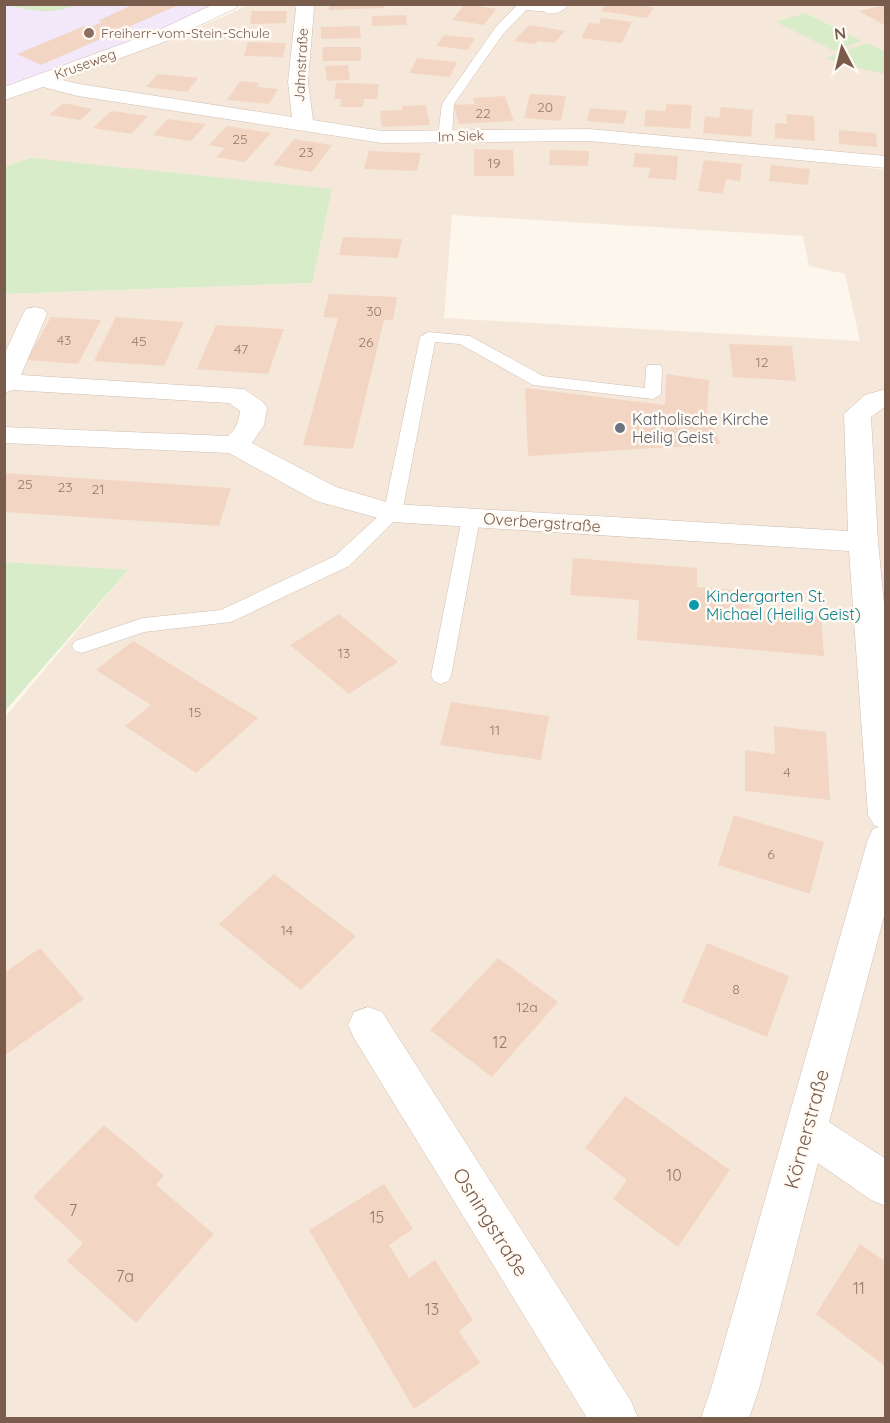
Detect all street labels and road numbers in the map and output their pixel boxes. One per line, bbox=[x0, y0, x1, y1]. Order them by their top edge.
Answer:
street label: Jahnstraße bbox=[290, 28, 312, 102]
street label: Kruseweg bbox=[52, 45, 118, 83]
street label: Im Siek bbox=[438, 126, 484, 146]
street label: Overbergstraße bbox=[483, 508, 601, 536]
street label: Körnerstraße bbox=[778, 1066, 834, 1192]
street label: Osningstraße bbox=[448, 1163, 534, 1281]

